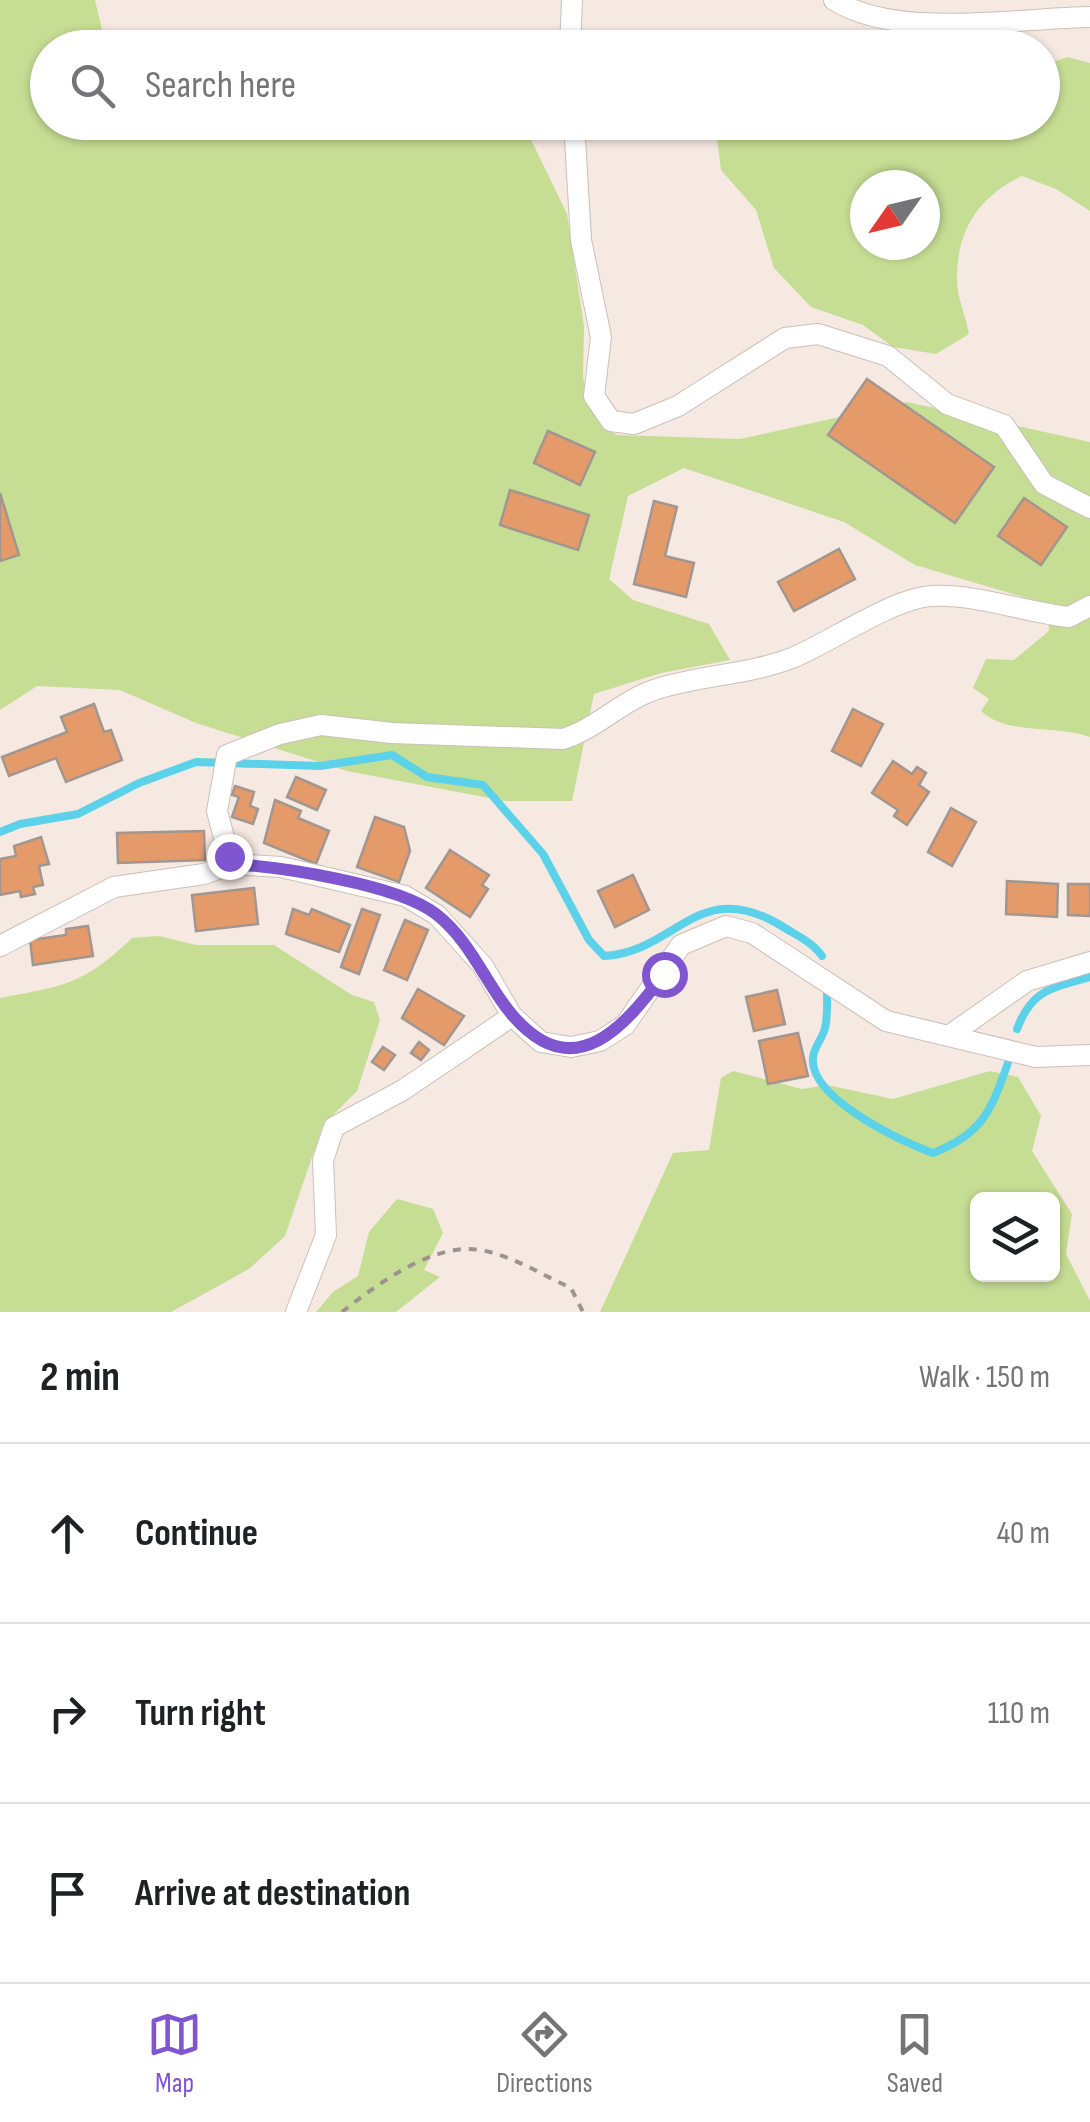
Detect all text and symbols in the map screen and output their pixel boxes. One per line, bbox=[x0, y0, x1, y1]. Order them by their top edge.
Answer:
search box bbox=[30, 30, 1060, 140]
icon: search bbox=[65, 58, 120, 113]
text: Search here bbox=[145, 63, 296, 108]
north arrow bbox=[850, 170, 940, 260]
route end bbox=[207, 834, 253, 880]
route start bbox=[642, 952, 688, 998]
map controls bbox=[970, 1192, 1060, 1282]
button: layers bbox=[970, 1192, 1060, 1282]
text: 2 min bbox=[40, 1352, 120, 1403]
text: Walk · 150 m bbox=[919, 1358, 1050, 1397]
icon: ahead bbox=[40, 1506, 95, 1561]
text: Continue bbox=[135, 1511, 258, 1556]
text: 40 m bbox=[997, 1514, 1050, 1553]
icon: right bbox=[40, 1686, 95, 1741]
text: Turn right bbox=[135, 1691, 266, 1736]
text: 110 m bbox=[988, 1694, 1050, 1733]
icon: arrive bbox=[40, 1866, 95, 1921]
text: Arrive at destination bbox=[135, 1871, 410, 1916]
tab: Map bbox=[147, 2007, 202, 2100]
tab: Directions bbox=[496, 2007, 593, 2100]
tab: Saved bbox=[887, 2007, 943, 2100]

